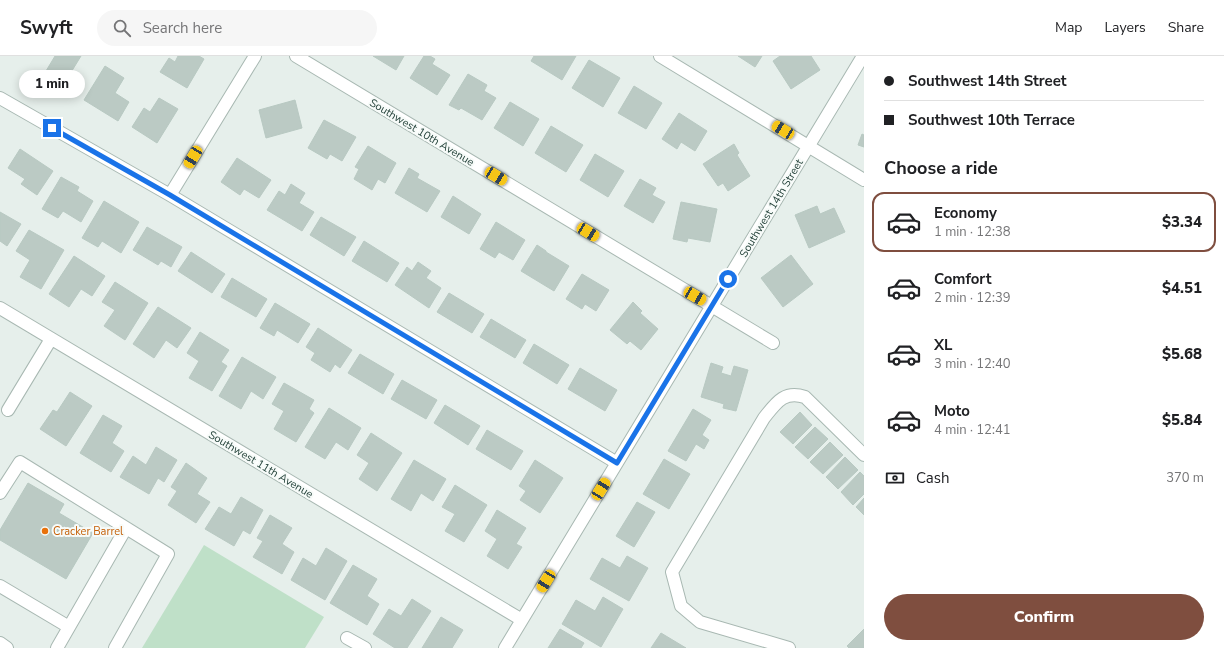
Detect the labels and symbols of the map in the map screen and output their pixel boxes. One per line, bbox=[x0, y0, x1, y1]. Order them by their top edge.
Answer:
callout: 1 min bbox=[19, 70, 85, 98]
street label: Southwest 10th Avenue bbox=[367, 95, 477, 170]
route end bbox=[43, 119, 61, 137]
car bbox=[770, 119, 796, 141]
car bbox=[182, 144, 204, 170]
street label: Southwest 14th Street bbox=[736, 156, 807, 260]
car bbox=[483, 165, 509, 187]
car bbox=[575, 221, 601, 243]
route start bbox=[719, 270, 737, 288]
car bbox=[682, 285, 708, 307]
street label: Southwest 11th Avenue bbox=[206, 427, 316, 502]
car bbox=[590, 476, 612, 502]
place label: Cracker Barrel bbox=[53, 524, 124, 539]
marker: Cracker Barrel bbox=[40, 526, 50, 536]
car bbox=[535, 568, 557, 594]

